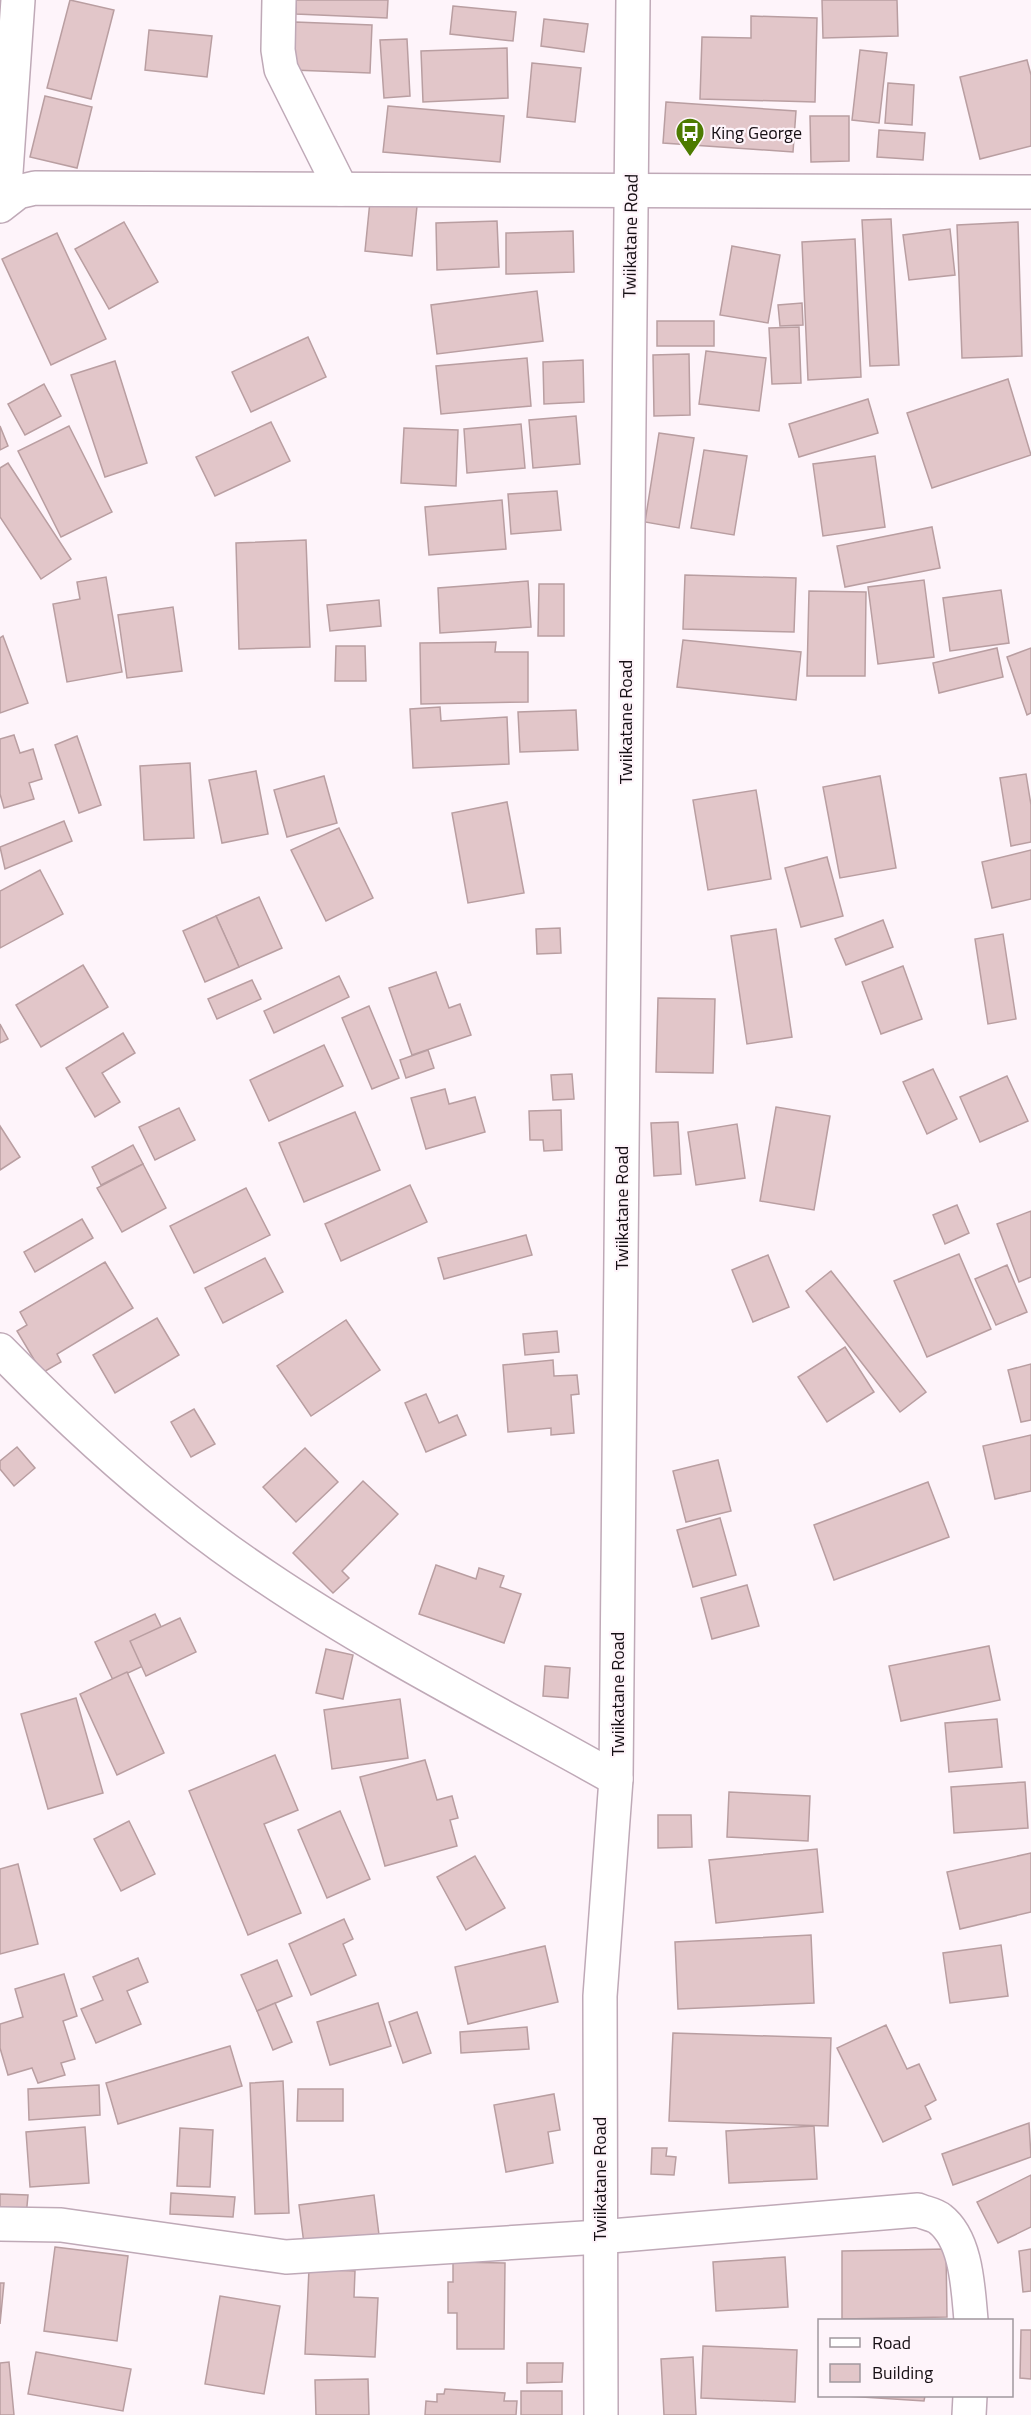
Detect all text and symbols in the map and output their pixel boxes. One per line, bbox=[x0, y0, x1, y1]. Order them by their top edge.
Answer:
bus stop icon: King George bbox=[674, 116, 706, 158]
place label: King George bbox=[711, 119, 802, 146]
street label: Twiikatane Road bbox=[615, 174, 645, 298]
street label: Twiikatane Road bbox=[612, 660, 639, 784]
street label: Twiikatane Road bbox=[608, 1146, 635, 1270]
street label: Twiikatane Road bbox=[604, 1632, 631, 1756]
street label: Twiikatane Road bbox=[586, 2117, 613, 2241]
legend bbox=[818, 2319, 1013, 2397]
text: Road bbox=[872, 2329, 911, 2356]
text: Building bbox=[872, 2359, 933, 2386]

